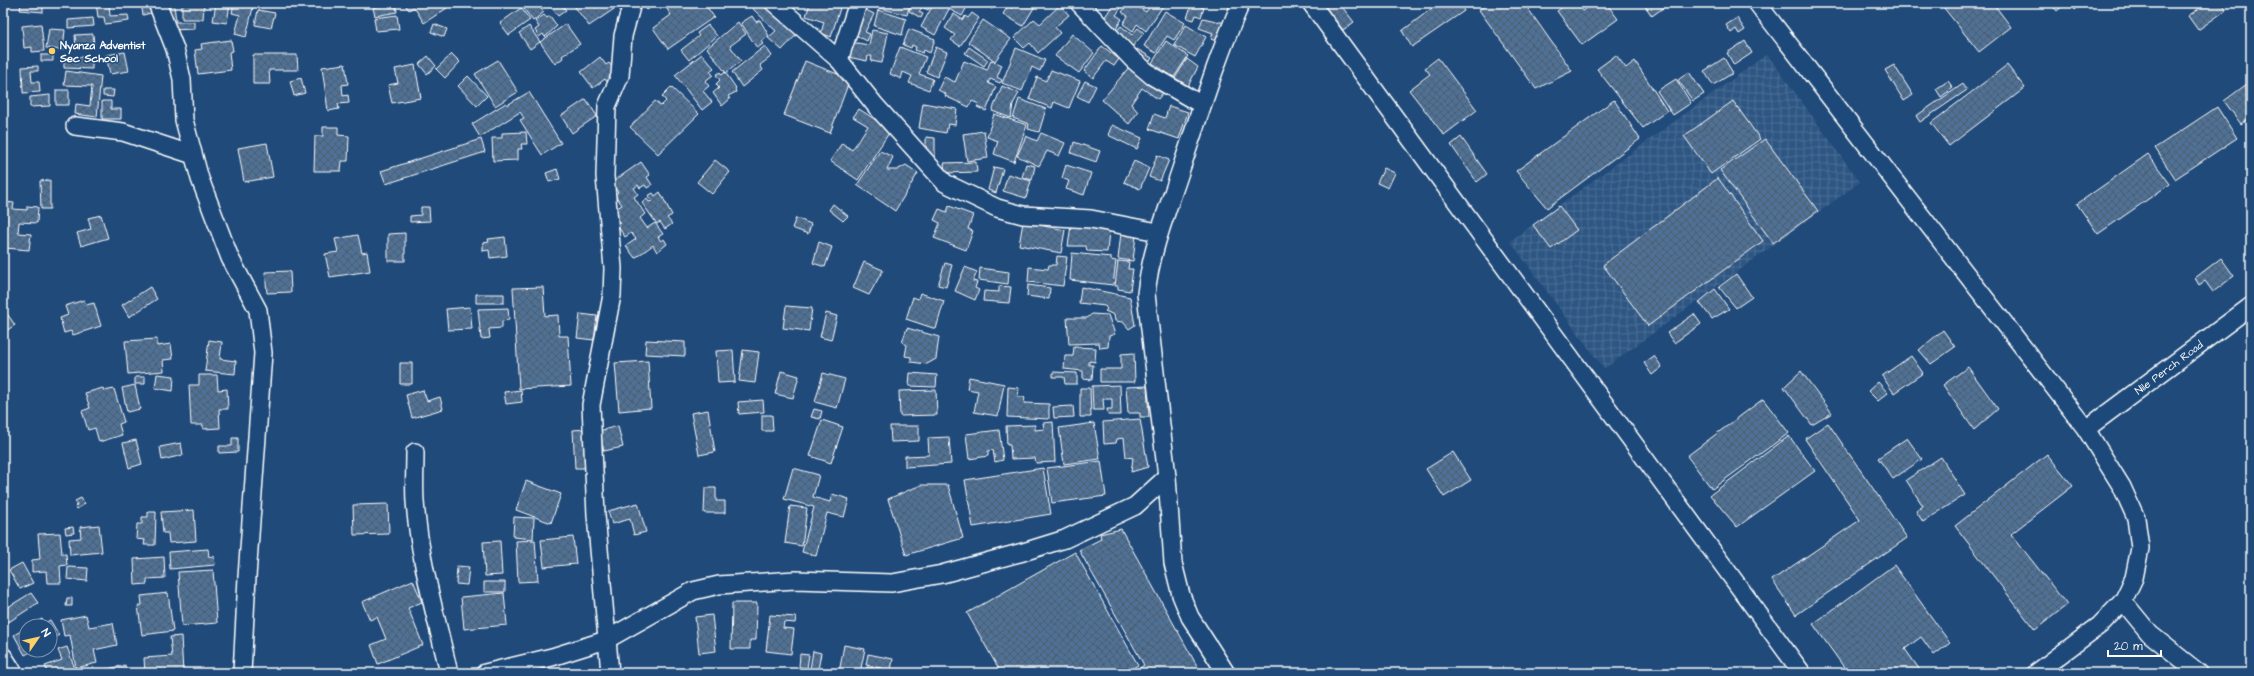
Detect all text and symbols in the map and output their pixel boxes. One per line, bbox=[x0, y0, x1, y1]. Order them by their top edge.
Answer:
place label: Nyanza Adventist Sec School bbox=[59, 38, 146, 66]
marker: Nyanza Adventist Sec School bbox=[47, 46, 57, 56]
street label: Nile Perch Road bbox=[2131, 337, 2206, 398]
north arrow bbox=[18, 618, 58, 658]
text: N bbox=[38, 626, 54, 640]
scale bar bbox=[2108, 632, 2161, 658]
text: 20 m bbox=[2114, 638, 2143, 655]

